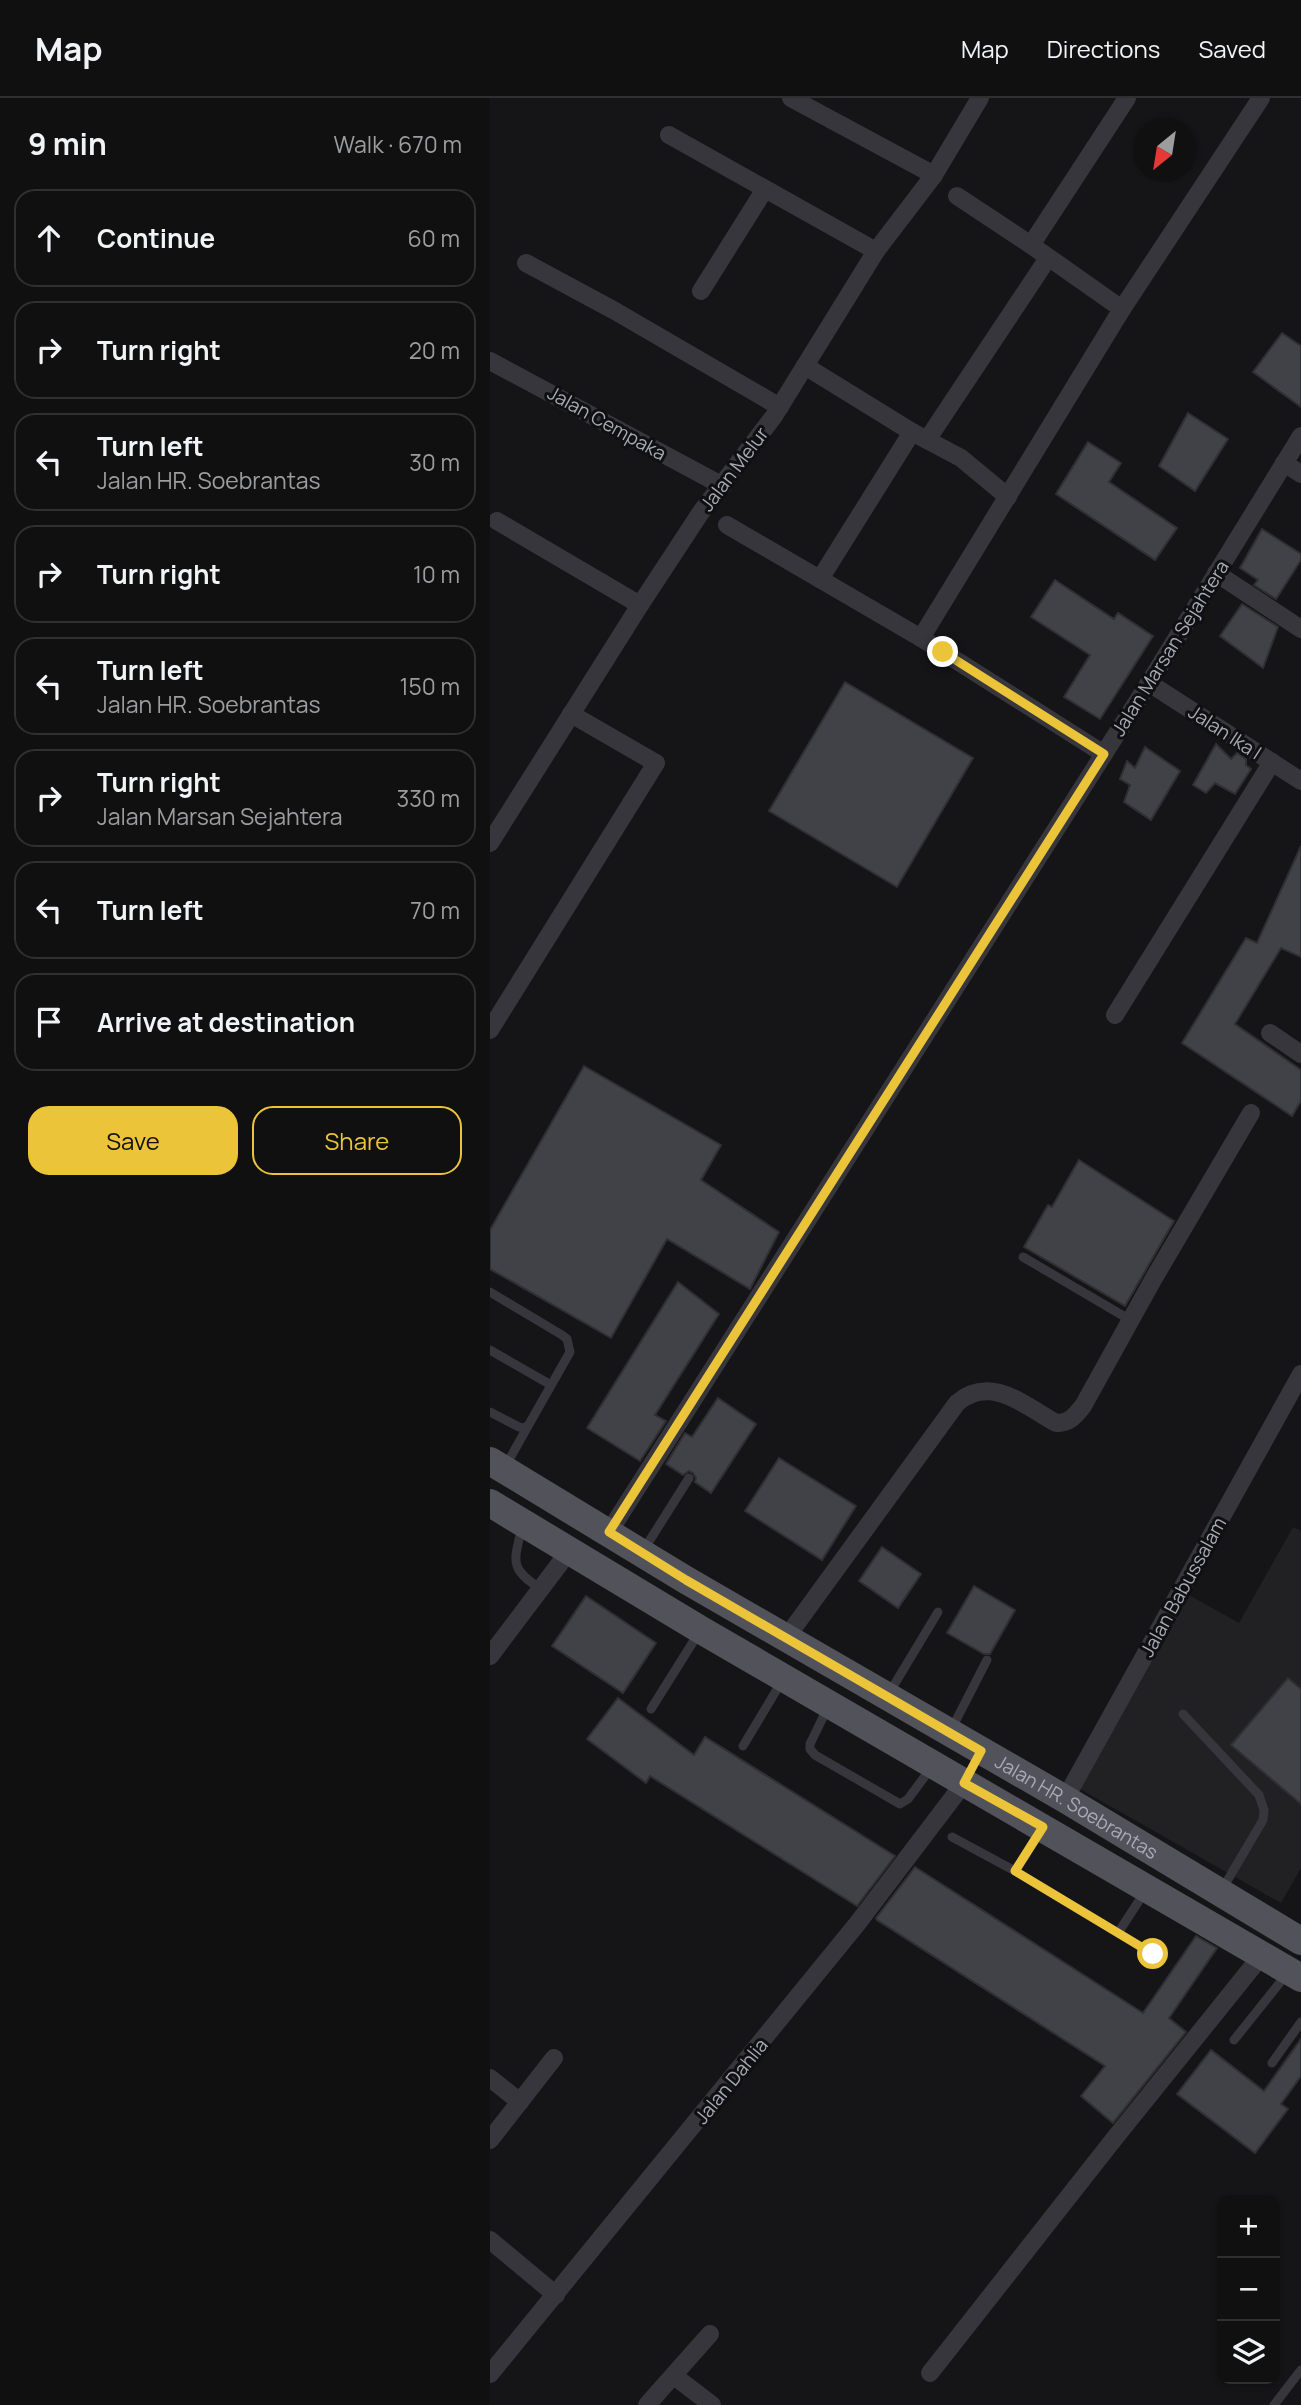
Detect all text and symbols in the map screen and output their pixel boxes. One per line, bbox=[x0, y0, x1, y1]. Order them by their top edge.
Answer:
text: Map bbox=[35, 26, 103, 71]
text: Map bbox=[961, 32, 1009, 65]
text: Directions bbox=[1047, 32, 1160, 65]
text: Saved bbox=[1198, 32, 1266, 65]
north arrow bbox=[1133, 119, 1196, 182]
text: 9 min bbox=[28, 123, 107, 164]
text: Walk · 670 m bbox=[334, 128, 462, 160]
icon: ahead bbox=[30, 219, 68, 257]
text: Continue bbox=[97, 220, 215, 256]
text: 60 m bbox=[408, 222, 460, 254]
icon: right bbox=[30, 331, 68, 369]
text: Turn right bbox=[97, 332, 221, 368]
text: 20 m bbox=[409, 334, 460, 366]
street label: Jalan Cempaka bbox=[543, 380, 671, 466]
street label: Jalan Melur bbox=[694, 421, 774, 516]
text: Turn left bbox=[97, 428, 204, 464]
icon: left bbox=[30, 443, 68, 481]
text: 30 m bbox=[409, 446, 460, 478]
text: Jalan HR. Soebrantas bbox=[97, 464, 321, 496]
icon: right bbox=[30, 555, 68, 593]
street label: Jalan Marsan Sejahtera bbox=[1105, 555, 1235, 741]
text: Turn right bbox=[97, 556, 221, 592]
text: 10 m bbox=[413, 558, 460, 590]
route end bbox=[927, 636, 958, 667]
text: Turn left bbox=[97, 652, 204, 688]
icon: left bbox=[30, 667, 68, 705]
text: 150 m bbox=[400, 670, 460, 702]
text: Jalan HR. Soebrantas bbox=[97, 688, 321, 720]
street label: Jalan Ika I bbox=[1183, 699, 1267, 765]
text: Turn right bbox=[97, 764, 221, 800]
icon: right bbox=[30, 779, 68, 817]
text: 330 m bbox=[396, 782, 460, 814]
text: Jalan Marsan Sejahtera bbox=[97, 800, 343, 832]
icon: left bbox=[30, 891, 68, 929]
text: Turn left bbox=[97, 892, 204, 928]
text: 70 m bbox=[410, 894, 460, 926]
icon: arrive bbox=[30, 1003, 68, 1041]
text: Arrive at destination bbox=[97, 1004, 355, 1040]
button: Save bbox=[28, 1106, 238, 1175]
button: Share bbox=[252, 1106, 462, 1175]
street label: Jalan Babussalam bbox=[1134, 1513, 1232, 1661]
street label: Jalan HR. Soebrantas bbox=[991, 1748, 1163, 1865]
route start bbox=[1137, 1938, 1168, 1969]
street label: Jalan Dahlia bbox=[688, 2033, 774, 2129]
map controls bbox=[1217, 2195, 1280, 2384]
button: + bbox=[1217, 2195, 1280, 2258]
button: − bbox=[1217, 2258, 1280, 2321]
button: layers bbox=[1217, 2321, 1280, 2384]

